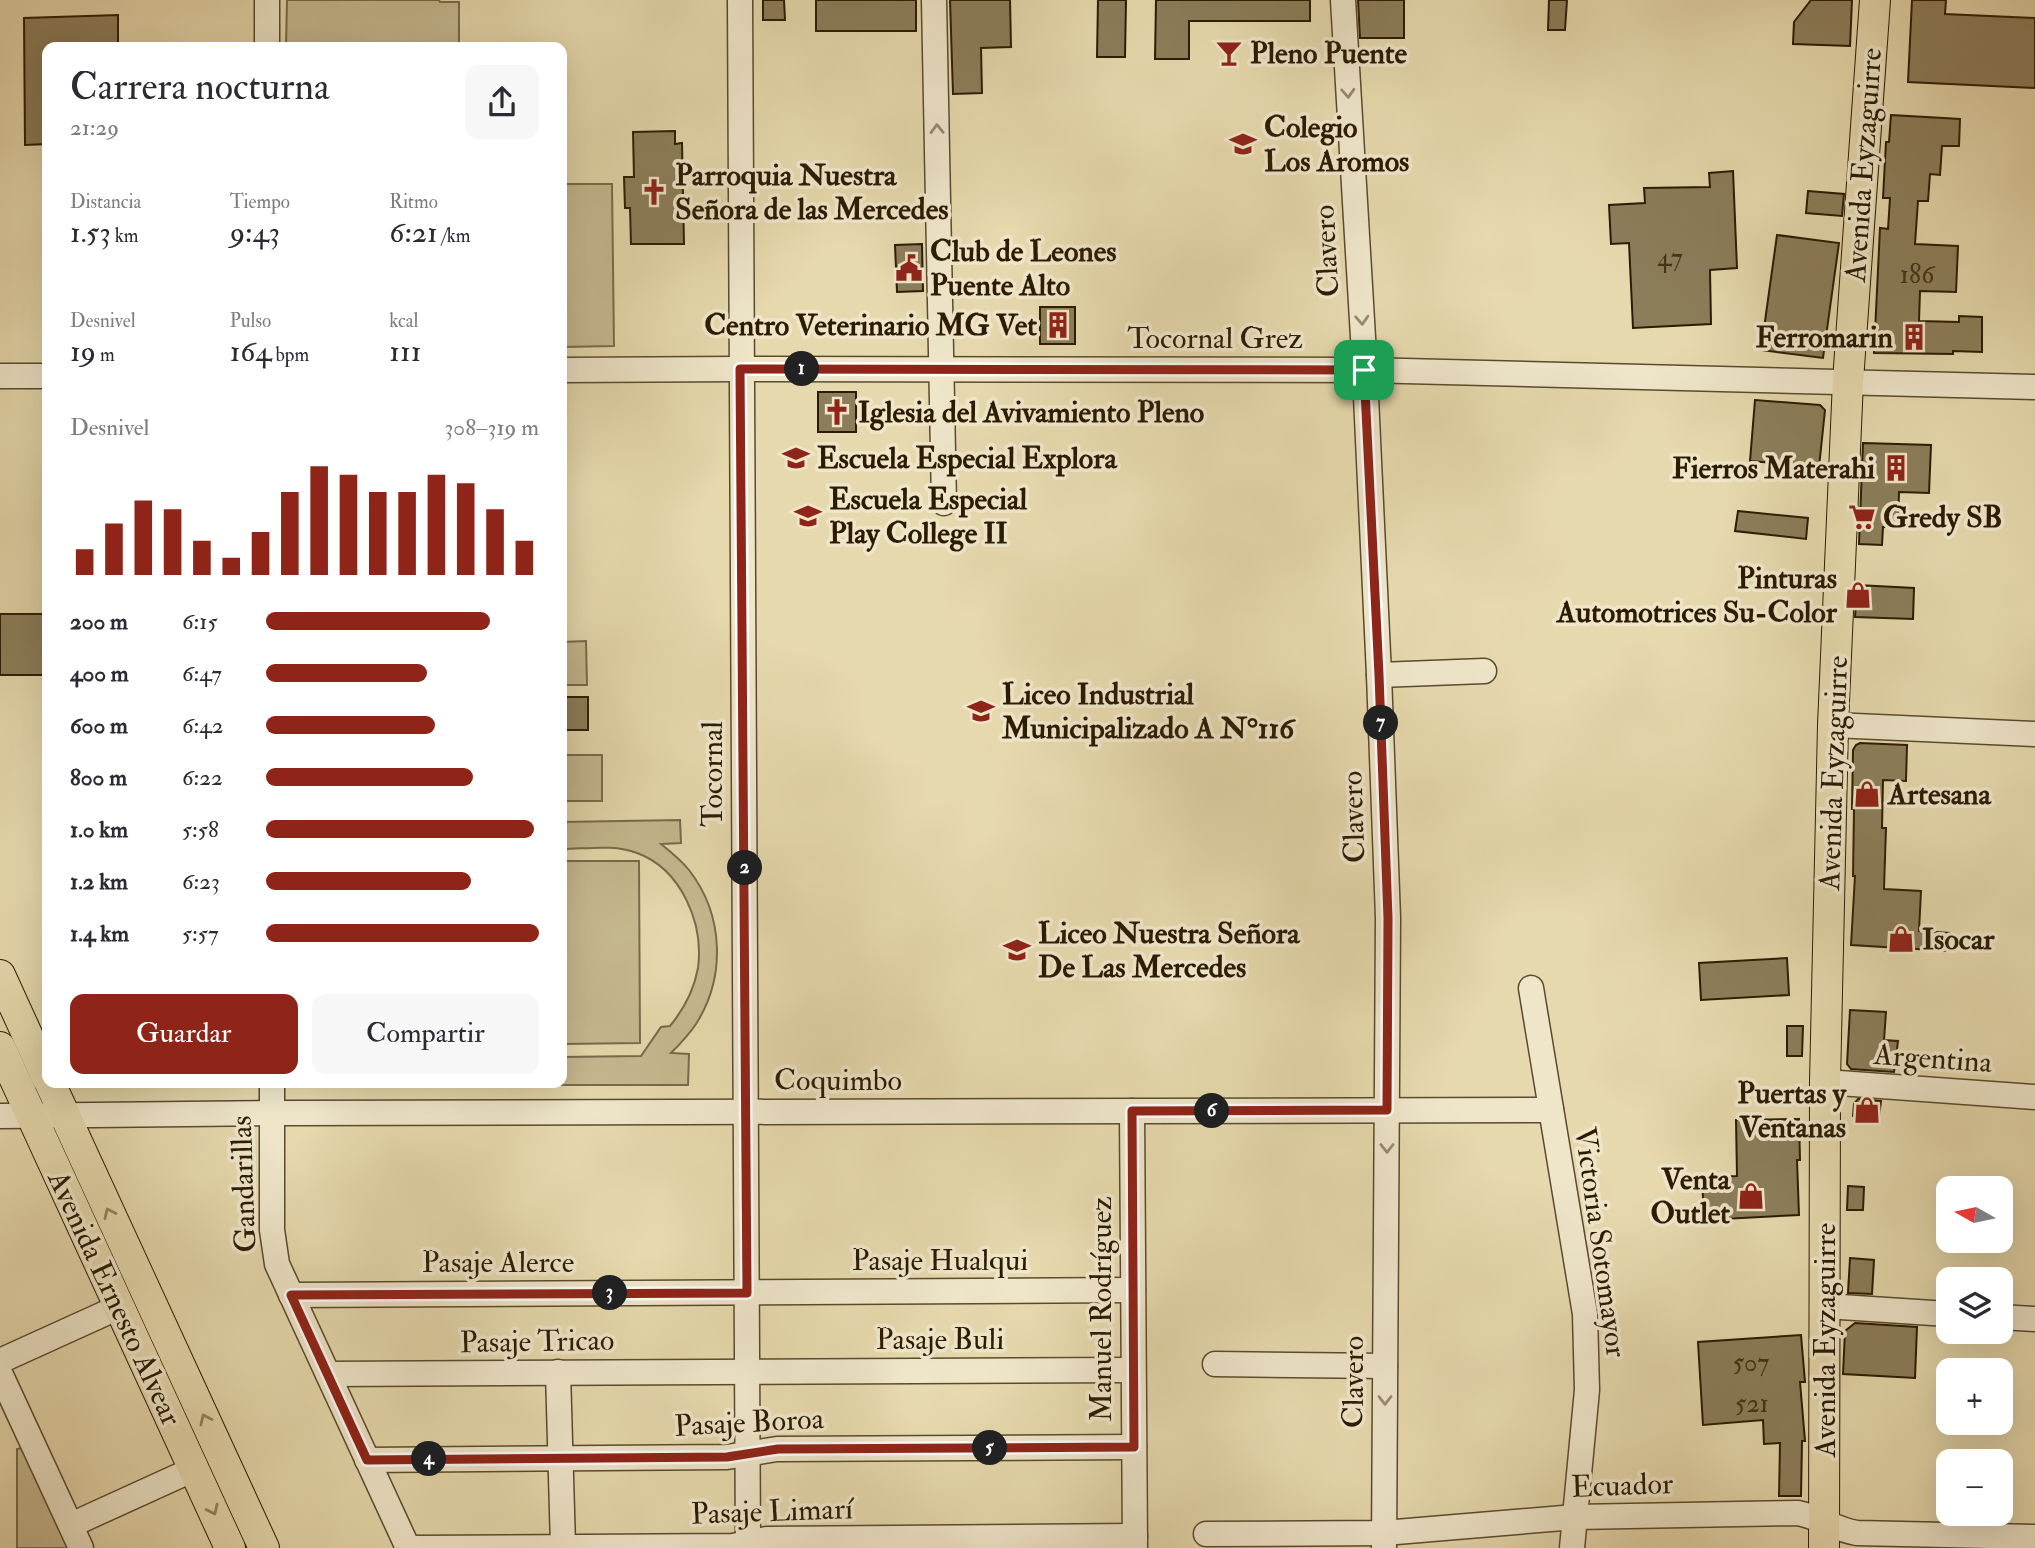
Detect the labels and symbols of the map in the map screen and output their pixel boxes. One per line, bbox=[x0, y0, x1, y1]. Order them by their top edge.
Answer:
place label: Pleno Puente bbox=[1250, 35, 1407, 72]
bar icon: Pleno Puente bbox=[1214, 38, 1244, 68]
street label: Avenida Eyzaguirre bbox=[1837, 47, 1890, 284]
one-way arrow bbox=[1340, 87, 1355, 98]
place label: Colegio Los Aromos bbox=[1264, 109, 1409, 180]
one-way arrow bbox=[929, 123, 945, 134]
school or university icon: Colegio Los Aromos bbox=[1228, 129, 1258, 159]
place label: Parroquia Nuestra Señora de las Mercedes bbox=[675, 157, 948, 228]
church icon: Parroquia Nuestra Señora de las Mercedes bbox=[639, 177, 669, 207]
street label: Clavero bbox=[1306, 204, 1347, 298]
place label: Club de Leones Puente Alto bbox=[930, 233, 1117, 304]
house number: 47 bbox=[1657, 242, 1683, 274]
public building icon: Club de Leones Puente Alto bbox=[894, 253, 924, 283]
house number: 186 bbox=[1900, 259, 1936, 291]
place label: Centro Veterinario MG Vet bbox=[704, 307, 1037, 344]
building icon: Centro Veterinario MG Vet bbox=[1043, 310, 1073, 340]
one-way arrow bbox=[1354, 314, 1369, 325]
place label: Ferromarin bbox=[1755, 319, 1894, 356]
street label: Tocornal Grez bbox=[1127, 320, 1303, 357]
building icon: Ferromarin bbox=[1899, 322, 1929, 352]
pin bbox=[1334, 340, 1394, 400]
pin: 1 bbox=[784, 352, 820, 386]
place label: Iglesia del Avivamiento Pleno bbox=[858, 394, 1204, 431]
church icon: Iglesia del Avivamiento Pleno bbox=[822, 397, 852, 427]
place label: Escuela Especial Explora bbox=[817, 440, 1118, 477]
school or university icon: Escuela Especial Explora bbox=[781, 443, 811, 473]
place label: Fierros Materahi bbox=[1672, 450, 1875, 487]
building icon: Fierros Materahi bbox=[1881, 453, 1911, 483]
place label: Escuela Especial Play College II bbox=[829, 481, 1027, 552]
place label: Gredy SB bbox=[1883, 499, 2002, 536]
school or university icon: Escuela Especial Play College II bbox=[793, 501, 823, 531]
supermarket icon: Gredy SB bbox=[1847, 502, 1877, 532]
place label: Pinturas Automotrices Su-Color bbox=[1555, 560, 1838, 631]
shop icon: Pinturas Automotrices Su-Color bbox=[1843, 580, 1873, 610]
street label: Avenida Eyzaguirre bbox=[1811, 655, 1856, 892]
place label: Liceo Industrial Municipalizado A N°116 bbox=[1001, 676, 1296, 747]
school or university icon: Liceo Industrial Municipalizado A N°116 bbox=[966, 696, 996, 726]
pin: 7 bbox=[1364, 706, 1398, 740]
street label: Tocornal bbox=[694, 721, 731, 827]
street label: Clavero bbox=[1333, 770, 1374, 864]
place label: Artesana bbox=[1886, 776, 1993, 813]
shop icon: Artesana bbox=[1852, 779, 1882, 809]
pin: 2 bbox=[728, 850, 762, 886]
place label: Liceo Nuestra Señora De Las Mercedes bbox=[1038, 915, 1301, 986]
place label: Isocar bbox=[1922, 921, 1995, 958]
shop icon: Isocar bbox=[1886, 924, 1916, 954]
school or university icon: Liceo Nuestra Señora De Las Mercedes bbox=[1002, 935, 1032, 965]
street label: Argentina bbox=[1872, 1036, 1994, 1081]
street label: Coquimbo bbox=[774, 1062, 902, 1099]
place label: Puertas y Ventanas bbox=[1737, 1075, 1848, 1146]
pin: 6 bbox=[1194, 1094, 1230, 1128]
shop icon: Puertas y Ventanas bbox=[1852, 1095, 1882, 1125]
street label: Gandarillas bbox=[223, 1115, 264, 1253]
street label: Victoria Sotomayor bbox=[1566, 1125, 1635, 1360]
one-way arrow bbox=[1379, 1143, 1394, 1154]
place label: Venta Outlet bbox=[1651, 1161, 1732, 1232]
street label: Avenida Ernesto Alvear bbox=[39, 1164, 190, 1432]
north arrow bbox=[1936, 1176, 2012, 1253]
shop icon: Venta Outlet bbox=[1736, 1181, 1766, 1211]
street label: Manuel Rodríguez bbox=[1083, 1196, 1120, 1422]
one-way arrow bbox=[104, 1208, 118, 1220]
street label: Avenida Eyzaguirre bbox=[1807, 1223, 1844, 1458]
street label: Pasaje Hualqui bbox=[852, 1242, 1028, 1279]
street label: Pasaje Alerce bbox=[422, 1244, 574, 1281]
pin: 3 bbox=[592, 1276, 628, 1310]
street label: Pasaje Buli bbox=[876, 1321, 1004, 1358]
street label: Pasaje Tricao bbox=[459, 1322, 615, 1361]
street label: Clavero bbox=[1335, 1336, 1372, 1428]
house number: 507 bbox=[1733, 1347, 1769, 1379]
house number: 521 bbox=[1735, 1388, 1769, 1420]
one-way arrow bbox=[1377, 1395, 1393, 1406]
street label: Pasaje Boroa bbox=[673, 1400, 825, 1445]
one-way arrow bbox=[199, 1414, 213, 1426]
pin: 5 bbox=[972, 1430, 1007, 1466]
pin: 4 bbox=[412, 1442, 446, 1476]
street label: Ecuador bbox=[1570, 1465, 1674, 1506]
street label: Pasaje Limarí bbox=[690, 1490, 856, 1533]
one-way arrow bbox=[205, 1503, 219, 1515]

